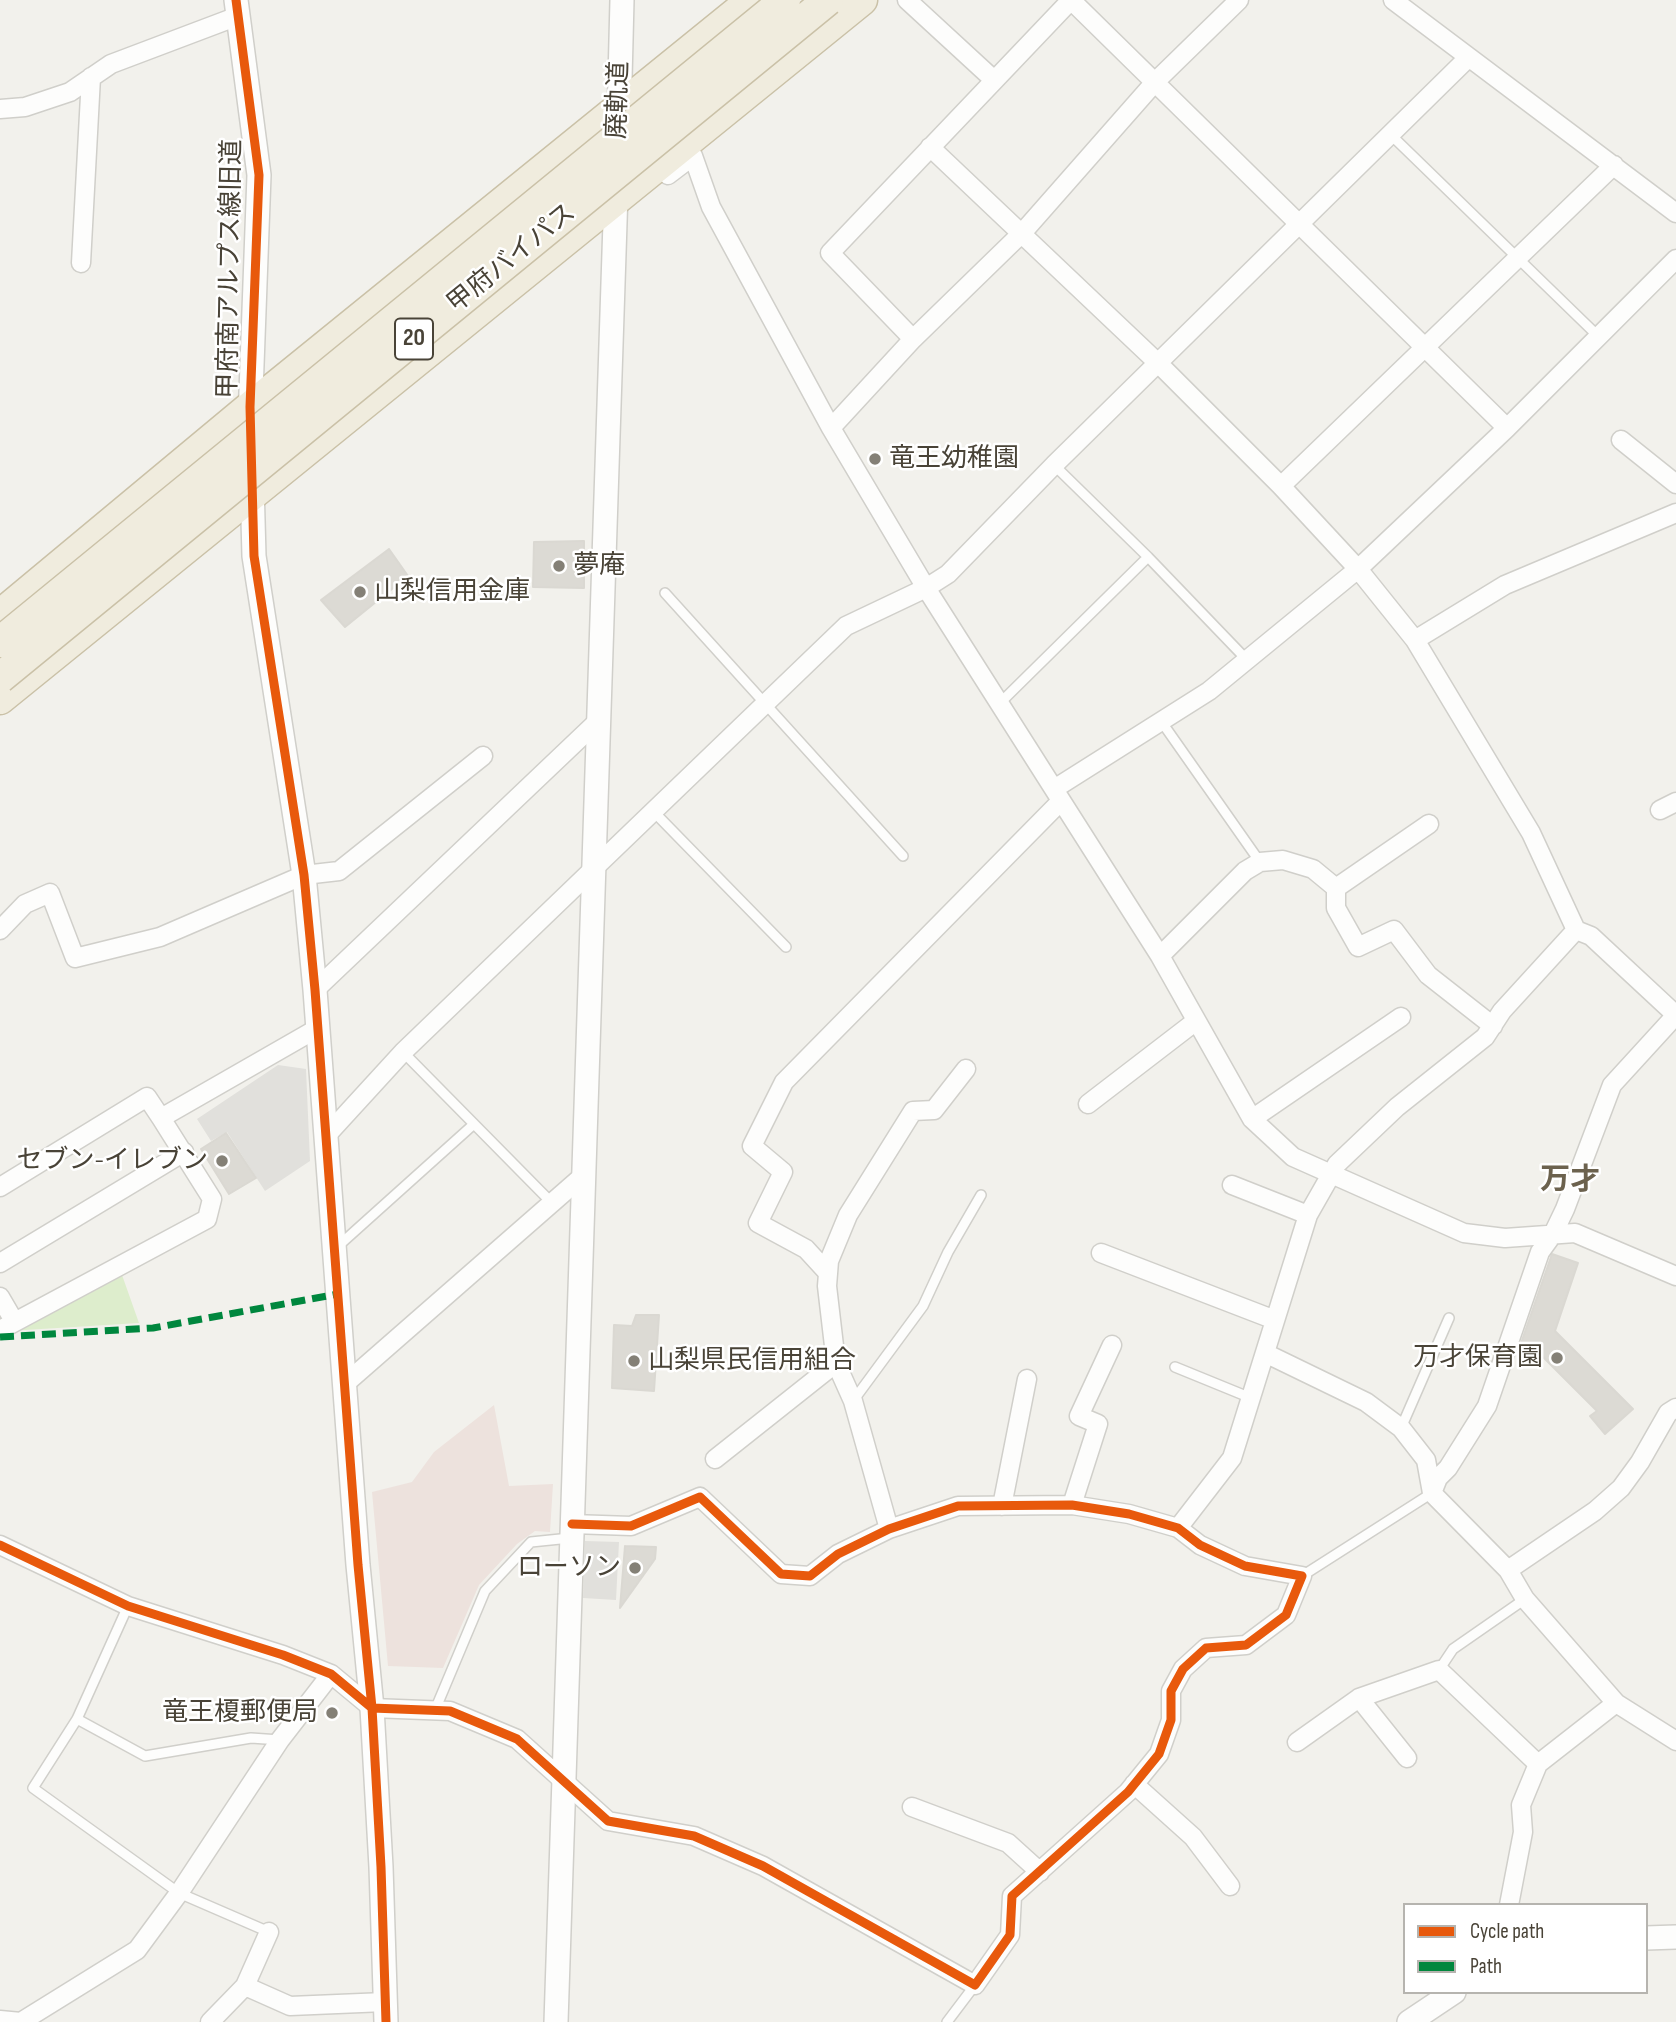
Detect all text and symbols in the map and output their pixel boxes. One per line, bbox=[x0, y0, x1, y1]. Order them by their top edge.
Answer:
street label: 廃軌道 bbox=[602, 60, 636, 140]
street label: 甲府南アルプス線旧道 bbox=[213, 139, 249, 399]
street label: 甲府バイパス bbox=[442, 198, 582, 320]
road number: 20 bbox=[395, 318, 433, 360]
place label: 竜王幼稚園 bbox=[889, 443, 1019, 475]
marker: 竜王幼稚園 bbox=[867, 451, 883, 467]
place label: 夢庵 bbox=[573, 550, 625, 582]
marker: 夢庵 bbox=[551, 558, 567, 574]
place label: 山梨信用金庫 bbox=[374, 576, 530, 608]
marker: 山梨信用金庫 bbox=[352, 584, 368, 600]
place label: セブン-イレブン bbox=[16, 1145, 208, 1177]
marker: セブン-イレブン bbox=[214, 1153, 230, 1169]
district label: 万才 bbox=[1540, 1163, 1600, 1199]
place label: 万才保育園 bbox=[1413, 1342, 1543, 1374]
place label: 山梨県民信用組合 bbox=[648, 1345, 856, 1377]
marker: 万才保育園 bbox=[1549, 1350, 1565, 1366]
marker: 山梨県民信用組合 bbox=[626, 1353, 642, 1369]
place label: ローソン bbox=[517, 1552, 621, 1584]
marker: ローソン bbox=[627, 1560, 643, 1576]
place label: 竜王榎郵便局 bbox=[162, 1697, 318, 1729]
marker: 竜王榎郵便局 bbox=[324, 1705, 340, 1721]
legend bbox=[1403, 1903, 1648, 1994]
text: Cycle path bbox=[1470, 1919, 1544, 1944]
text: Path bbox=[1470, 1954, 1502, 1979]

